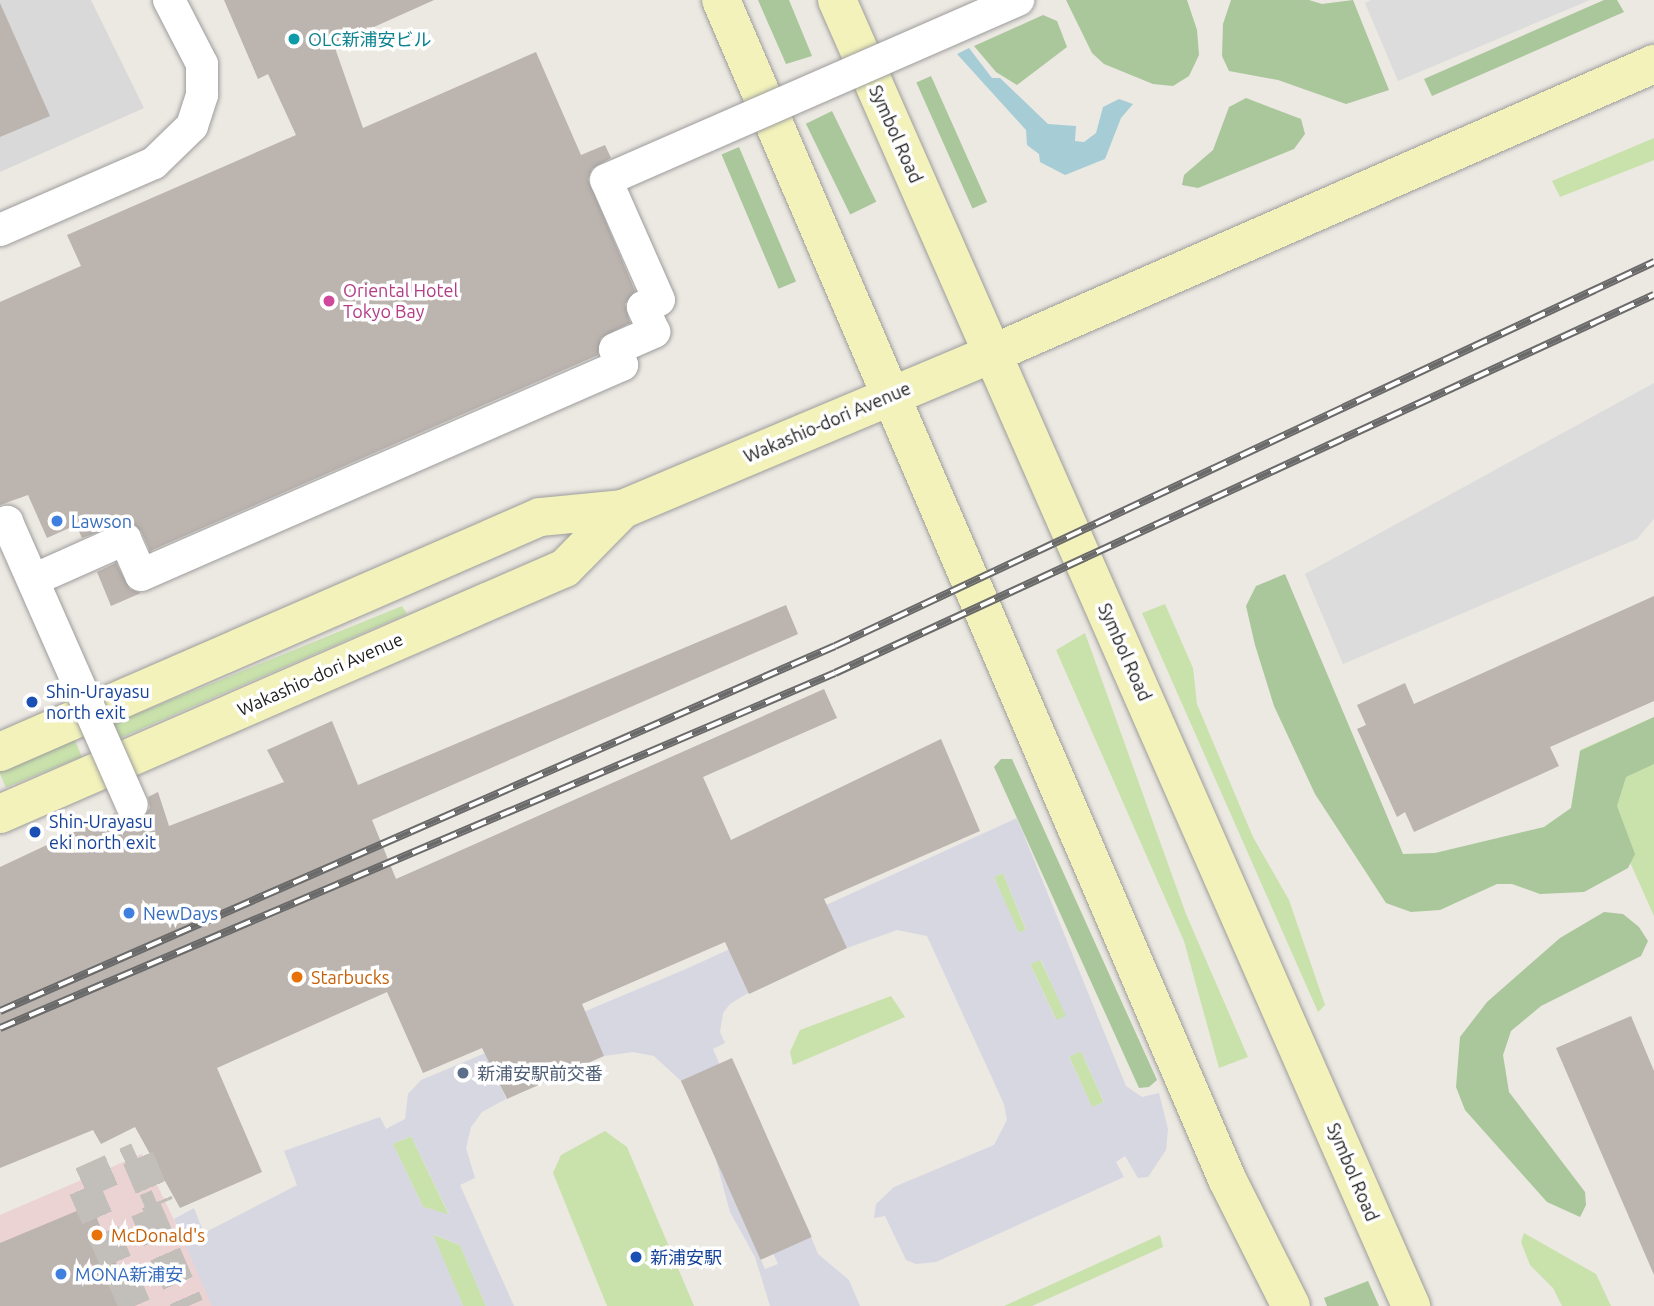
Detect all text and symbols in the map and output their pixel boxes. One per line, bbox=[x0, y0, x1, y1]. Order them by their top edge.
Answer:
place label: OLC新浦安ビル bbox=[308, 28, 432, 50]
marker: OLC新浦安ビル bbox=[286, 31, 302, 47]
street label: Symbol Road bbox=[865, 82, 927, 186]
place label: Oriental Hotel Tokyo Bay bbox=[343, 280, 458, 322]
marker: Oriental Hotel Tokyo Bay bbox=[321, 293, 337, 309]
street label: Wakashio-dori Avenue bbox=[740, 377, 914, 467]
place label: Lawson bbox=[71, 510, 132, 532]
marker: Lawson bbox=[49, 513, 65, 529]
street label: Symbol Road bbox=[1094, 600, 1156, 704]
street label: Wakashio-dori Avenue bbox=[234, 628, 406, 720]
place label: Shin-Urayasu north exit bbox=[46, 681, 150, 724]
marker: Shin-Urayasu north exit bbox=[24, 694, 40, 710]
place label: Shin-Urayasu eki north exit bbox=[49, 811, 156, 854]
marker: Shin-Urayasu eki north exit bbox=[27, 824, 43, 840]
place label: NewDays bbox=[143, 902, 218, 924]
marker: NewDays bbox=[121, 905, 137, 921]
place label: Starbucks bbox=[311, 966, 390, 988]
marker: Starbucks bbox=[289, 969, 305, 985]
place label: 新浦安駅前交番 bbox=[477, 1062, 603, 1084]
marker: 新浦安駅前交番 bbox=[455, 1065, 471, 1081]
street label: Symbol Road bbox=[1323, 1120, 1383, 1224]
place label: McDonald's bbox=[111, 1224, 205, 1246]
marker: McDonald's bbox=[89, 1227, 105, 1243]
place label: 新浦安駅 bbox=[650, 1246, 722, 1268]
marker: 新浦安駅 bbox=[628, 1249, 644, 1265]
place label: MONA新浦安 bbox=[75, 1263, 183, 1285]
marker: MONA新浦安 bbox=[53, 1266, 69, 1282]

